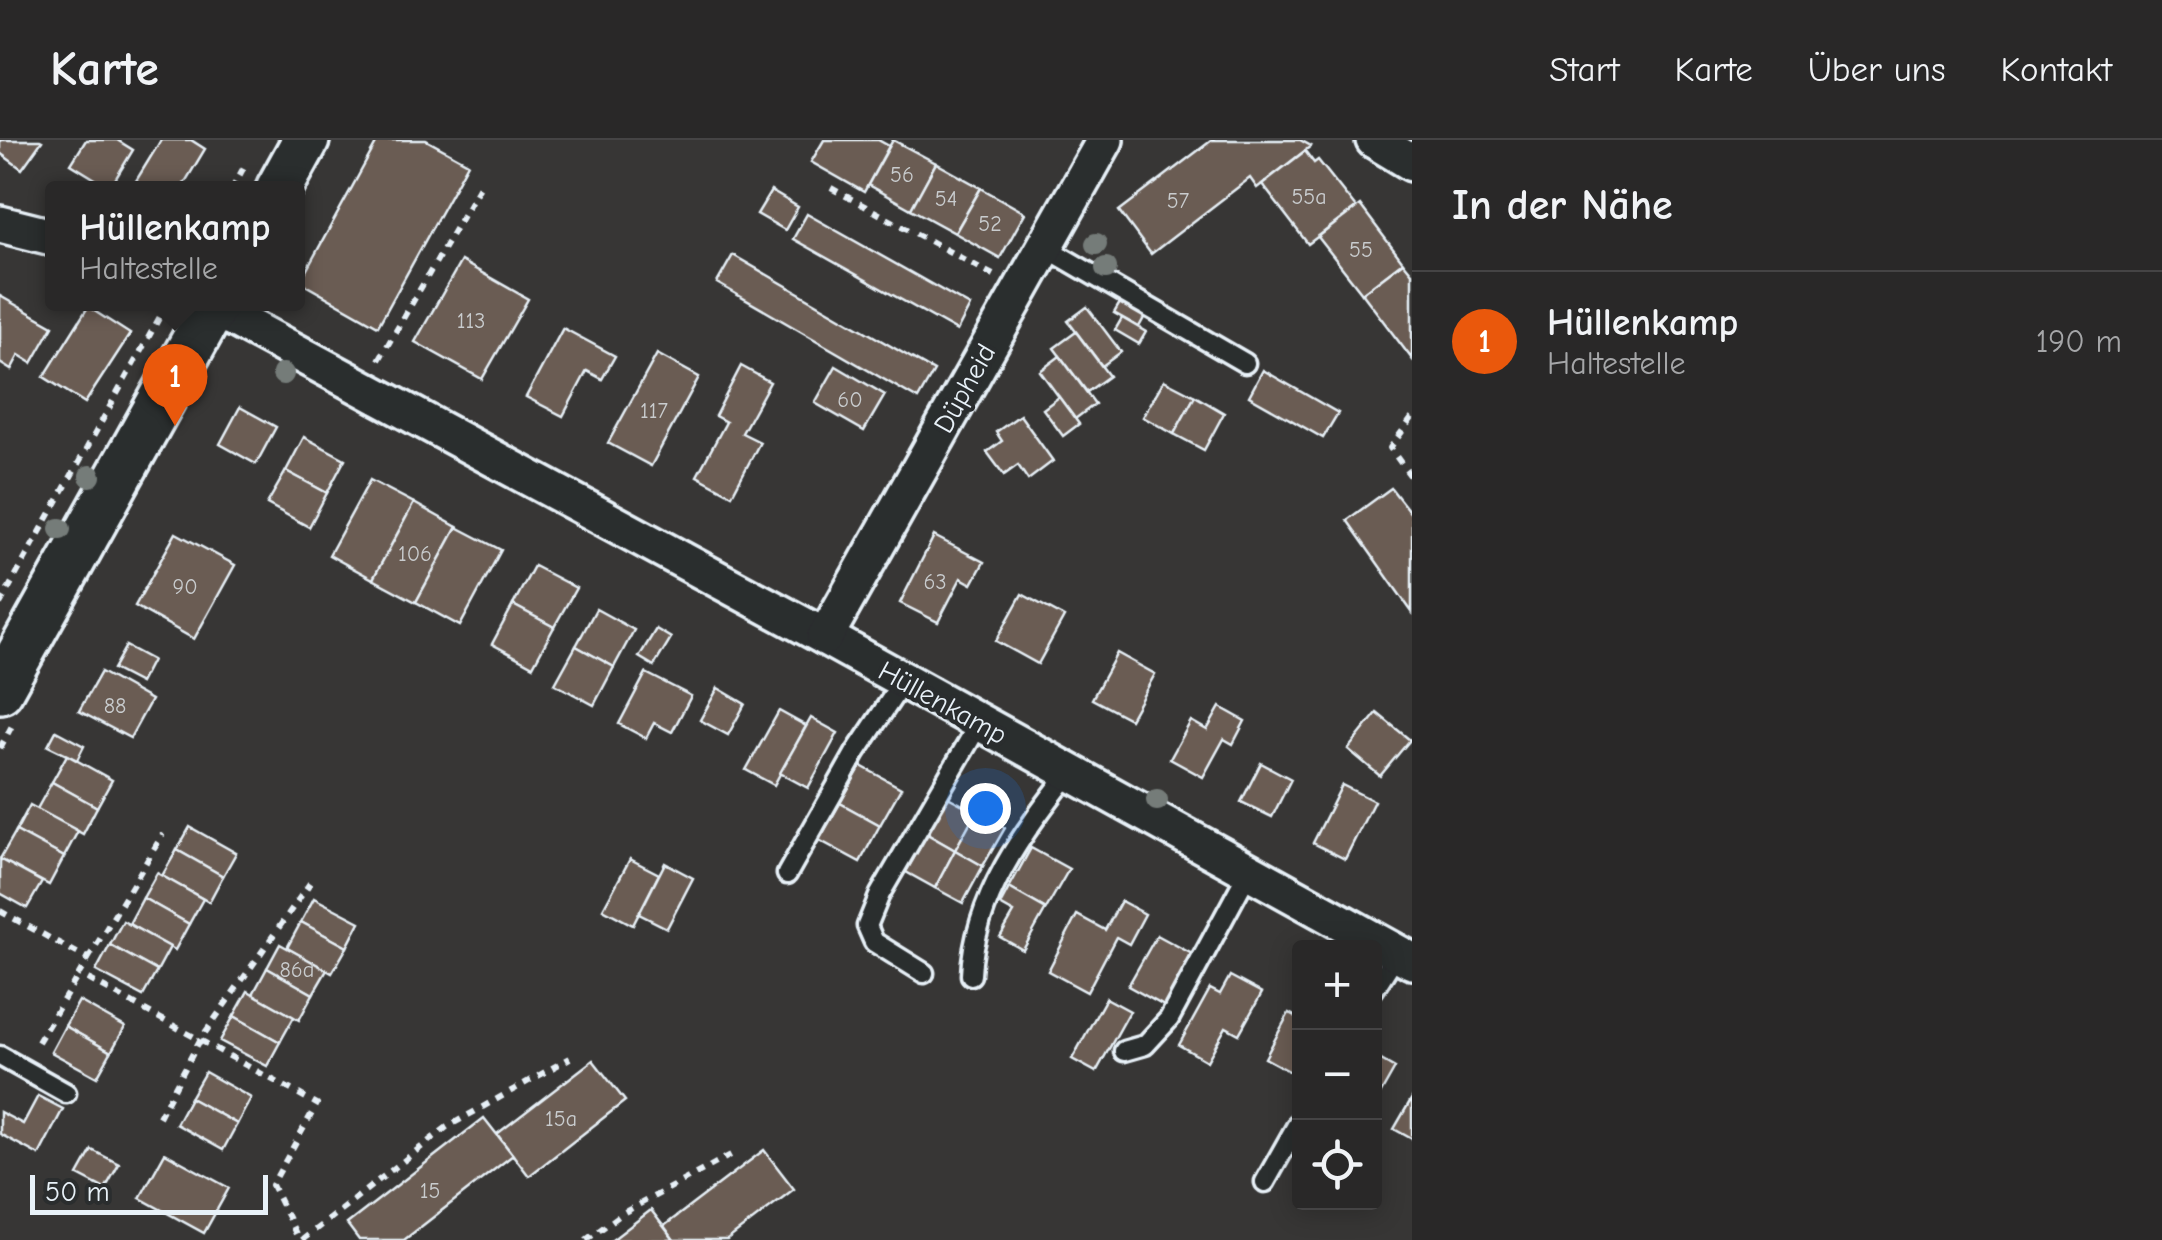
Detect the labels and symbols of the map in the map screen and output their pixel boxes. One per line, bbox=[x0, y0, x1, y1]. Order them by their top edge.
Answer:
house number: 56 bbox=[890, 162, 914, 188]
house number: 55a bbox=[1291, 184, 1327, 210]
house number: 54 bbox=[935, 186, 957, 212]
house number: 57 bbox=[1167, 188, 1190, 214]
house number: 52 bbox=[978, 211, 1002, 237]
house number: 55 bbox=[1349, 237, 1373, 263]
house number: 113 bbox=[457, 308, 485, 334]
street label: Düpheid bbox=[927, 338, 1002, 439]
pin: 1 bbox=[142, 344, 208, 426]
house number: 60 bbox=[837, 387, 863, 413]
house number: 117 bbox=[640, 398, 669, 424]
house number: 106 bbox=[398, 541, 432, 567]
house number: 63 bbox=[923, 569, 947, 595]
house number: 90 bbox=[172, 574, 198, 600]
street label: Hüllenkamp bbox=[873, 655, 1012, 751]
house number: 88 bbox=[104, 693, 126, 719]
your location bbox=[960, 783, 1011, 834]
house number: 86d bbox=[280, 957, 314, 983]
house number: 15a bbox=[545, 1106, 577, 1132]
scale bar bbox=[30, 1170, 268, 1214]
house number: 15 bbox=[420, 1178, 440, 1204]

